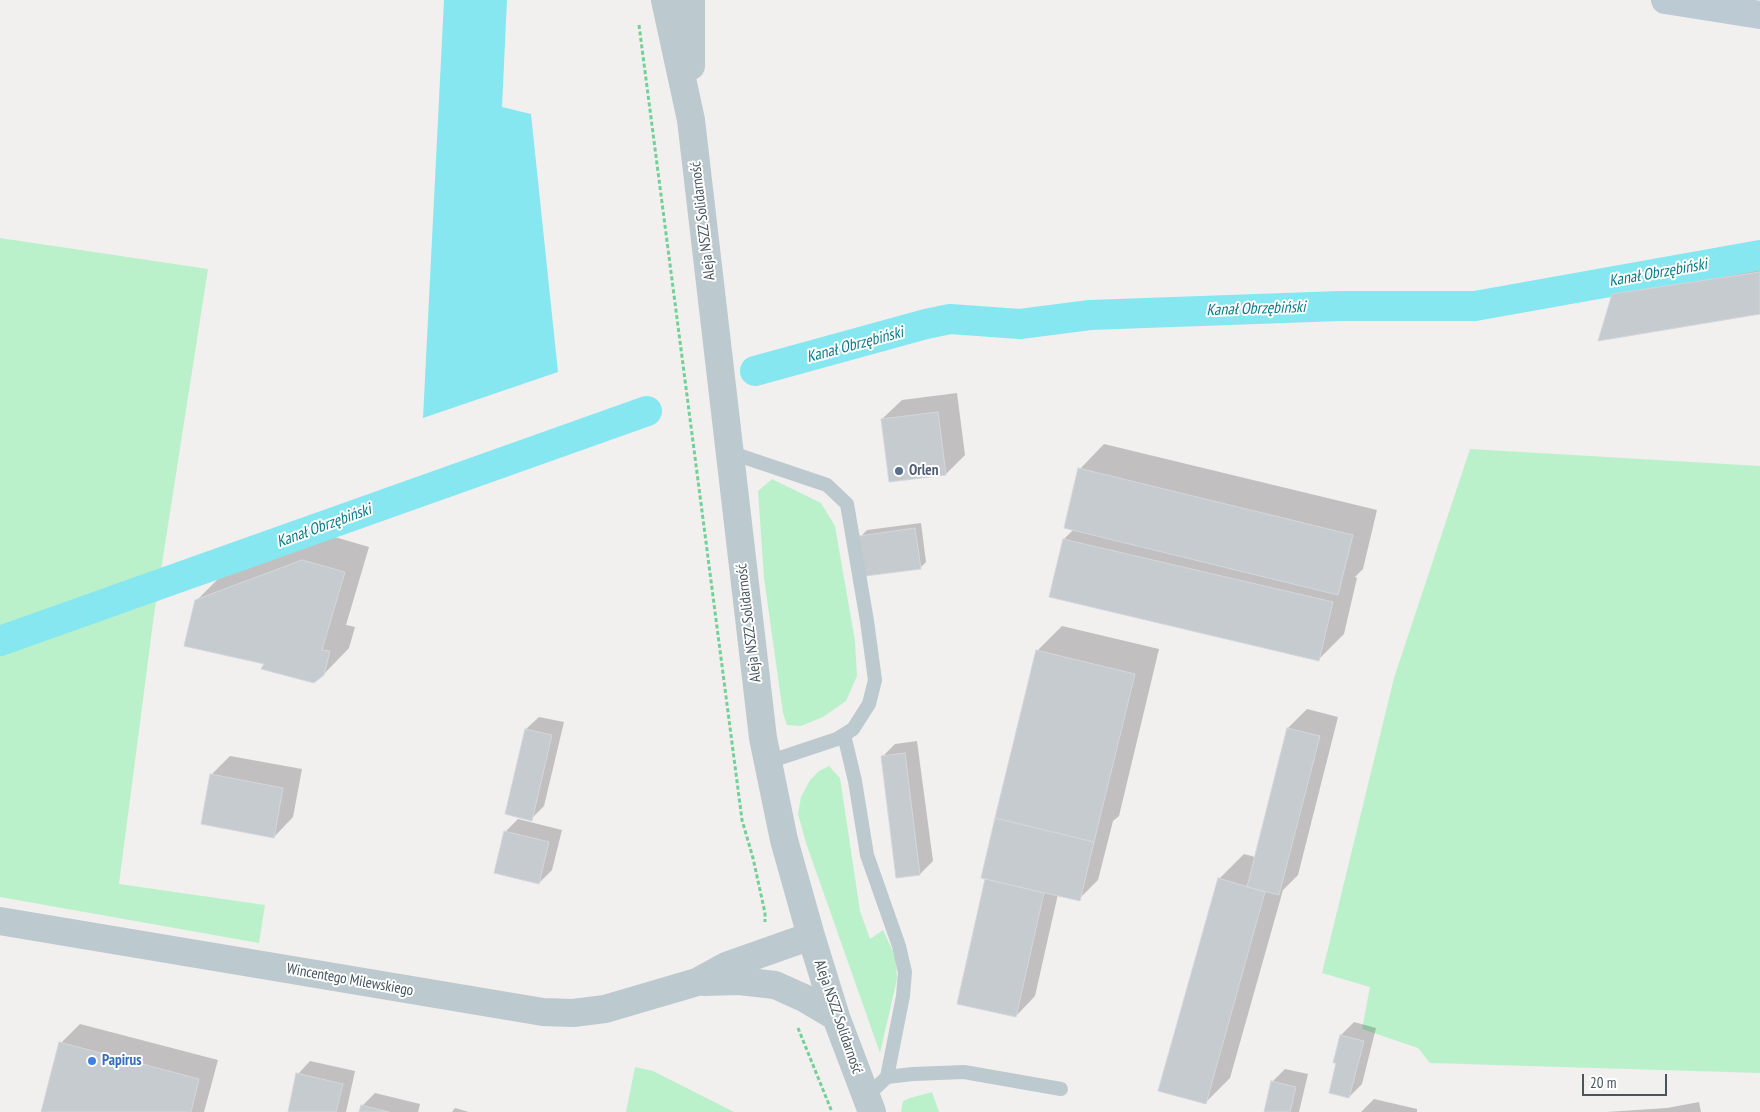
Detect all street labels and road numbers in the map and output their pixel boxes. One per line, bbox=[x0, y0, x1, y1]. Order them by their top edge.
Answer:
street label: Aleja NSZZ Solidarność bbox=[687, 161, 719, 281]
street label: Aleja NSZZ Solidarność bbox=[733, 563, 765, 683]
street label: Aleja NSZZ Solidarność bbox=[810, 958, 866, 1076]
street label: Wincentego Milewskiego bbox=[285, 960, 415, 1000]

